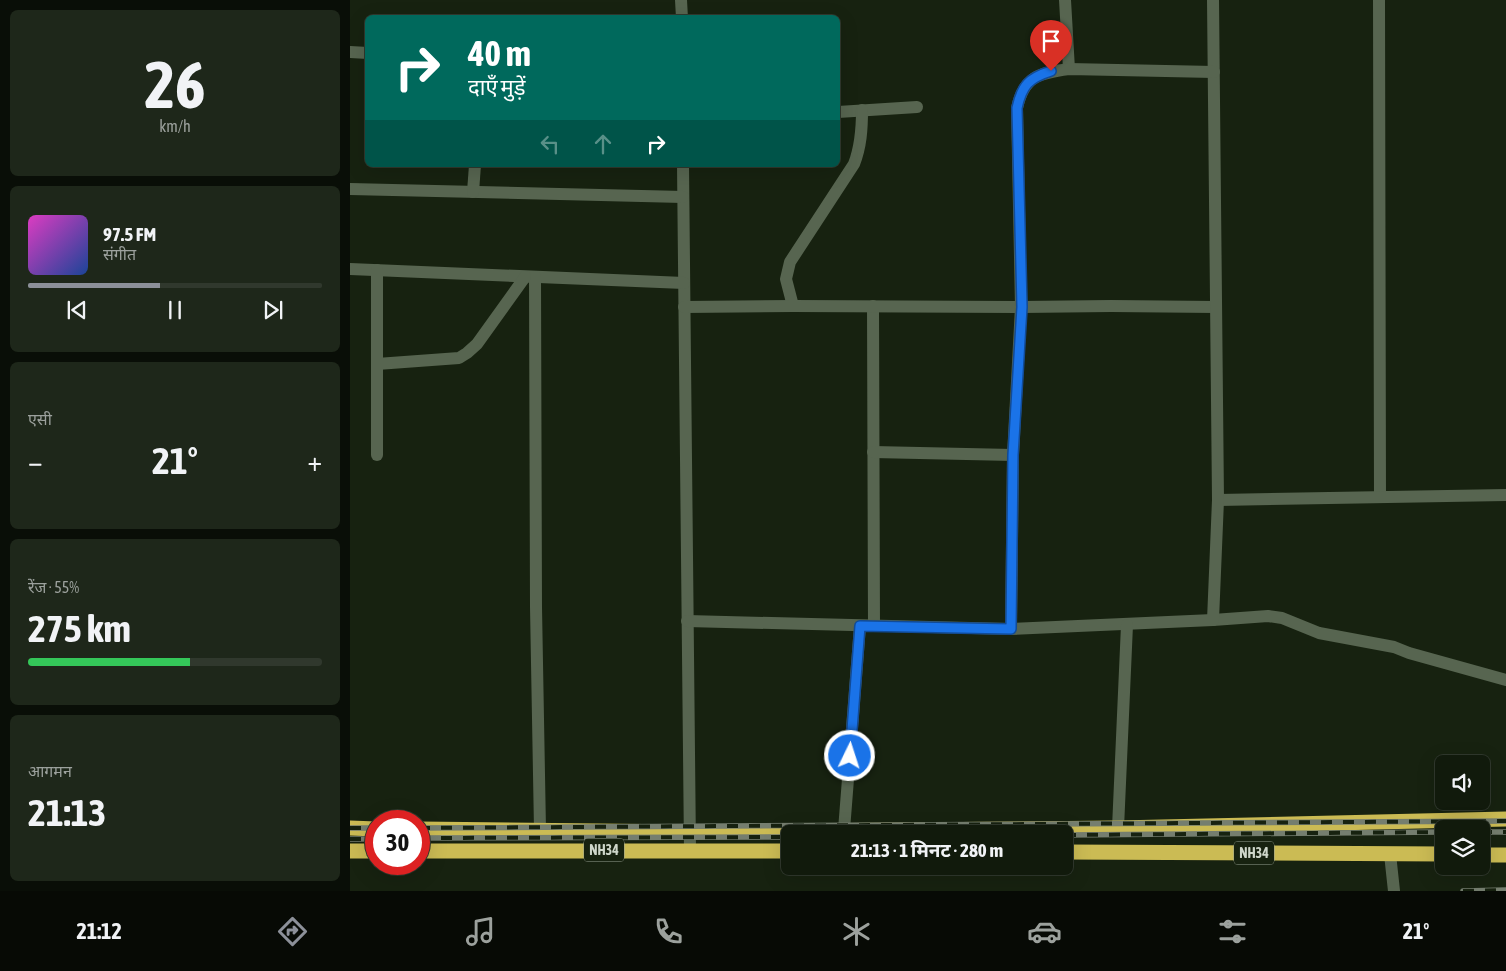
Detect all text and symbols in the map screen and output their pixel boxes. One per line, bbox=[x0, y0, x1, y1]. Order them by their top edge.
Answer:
pin bbox=[1030, 20, 1072, 71]
icon: arrive bbox=[1037, 27, 1065, 55]
text: 40 m bbox=[468, 33, 531, 73]
icon: right bbox=[385, 35, 450, 100]
text: 26 bbox=[144, 47, 206, 122]
text: दाएँ मुड़ें bbox=[468, 74, 526, 100]
text: km/h bbox=[159, 117, 191, 135]
icon: left bbox=[536, 130, 564, 158]
icon: ahead bbox=[589, 130, 617, 158]
icon: right bbox=[642, 130, 670, 158]
text: 97.5 FM bbox=[103, 223, 156, 245]
text: संगीत bbox=[103, 245, 136, 263]
icon: previous bbox=[63, 296, 91, 324]
icon: pause bbox=[161, 296, 189, 324]
icon: next bbox=[259, 296, 287, 324]
text: एसी bbox=[28, 410, 52, 428]
text: 21° bbox=[152, 439, 198, 482]
text: − bbox=[28, 445, 43, 477]
text: + bbox=[307, 445, 322, 477]
text: रेंज · 55% bbox=[28, 578, 79, 596]
text: 275 km bbox=[28, 607, 131, 650]
position arrow bbox=[823, 729, 875, 781]
map controls bbox=[1435, 755, 1490, 875]
button: sound bbox=[1435, 755, 1490, 810]
text: आगमन bbox=[28, 762, 72, 780]
text: 21:13 bbox=[28, 791, 106, 834]
speed limit sign: 30 bbox=[365, 810, 430, 875]
button: layers bbox=[1435, 820, 1490, 875]
road number: NH34 bbox=[584, 838, 624, 862]
text: 21:13 · 1 मिनट · 280 m bbox=[851, 839, 1003, 861]
road number: NH34 bbox=[1234, 841, 1274, 864]
icon: directions bbox=[275, 914, 310, 949]
icon: music bbox=[463, 914, 498, 949]
icon: phone bbox=[651, 914, 686, 949]
icon: climate bbox=[839, 914, 874, 949]
icon: car bbox=[1027, 914, 1062, 949]
icon: filters bbox=[1215, 914, 1250, 949]
text: 21:12 bbox=[76, 918, 122, 944]
text: 21° bbox=[1403, 918, 1429, 944]

